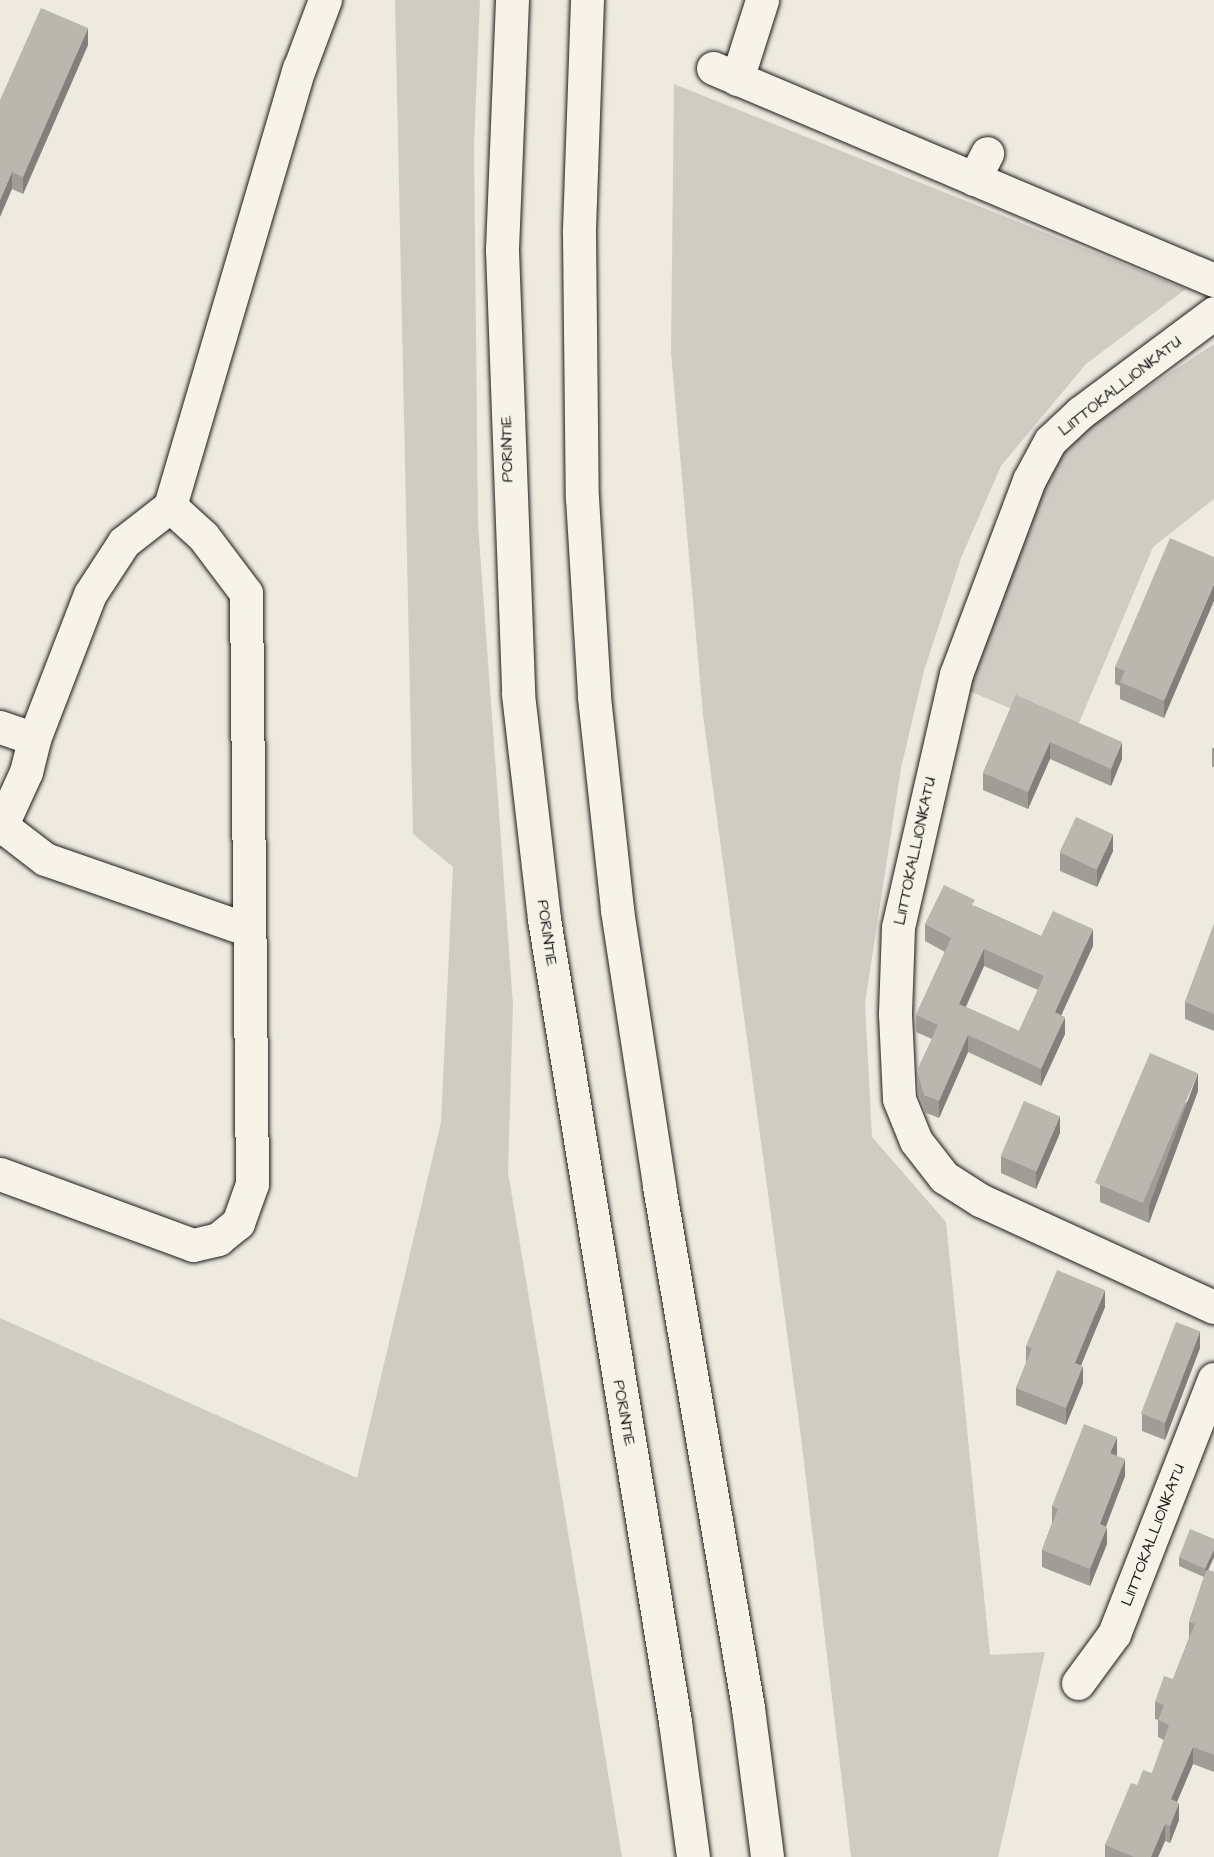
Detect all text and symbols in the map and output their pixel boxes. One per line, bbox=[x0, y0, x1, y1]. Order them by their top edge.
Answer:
street label: LIITTOKALLIONKATU bbox=[1055, 332, 1185, 440]
street label: PORINTIE bbox=[497, 416, 517, 482]
street label: LIITTOKALLIONKATU bbox=[890, 775, 940, 927]
street label: PORINTIE bbox=[533, 899, 561, 967]
street label: PORINTIE bbox=[609, 1379, 639, 1447]
street label: LIITTOKALLIONKATU bbox=[1117, 1461, 1189, 1609]

